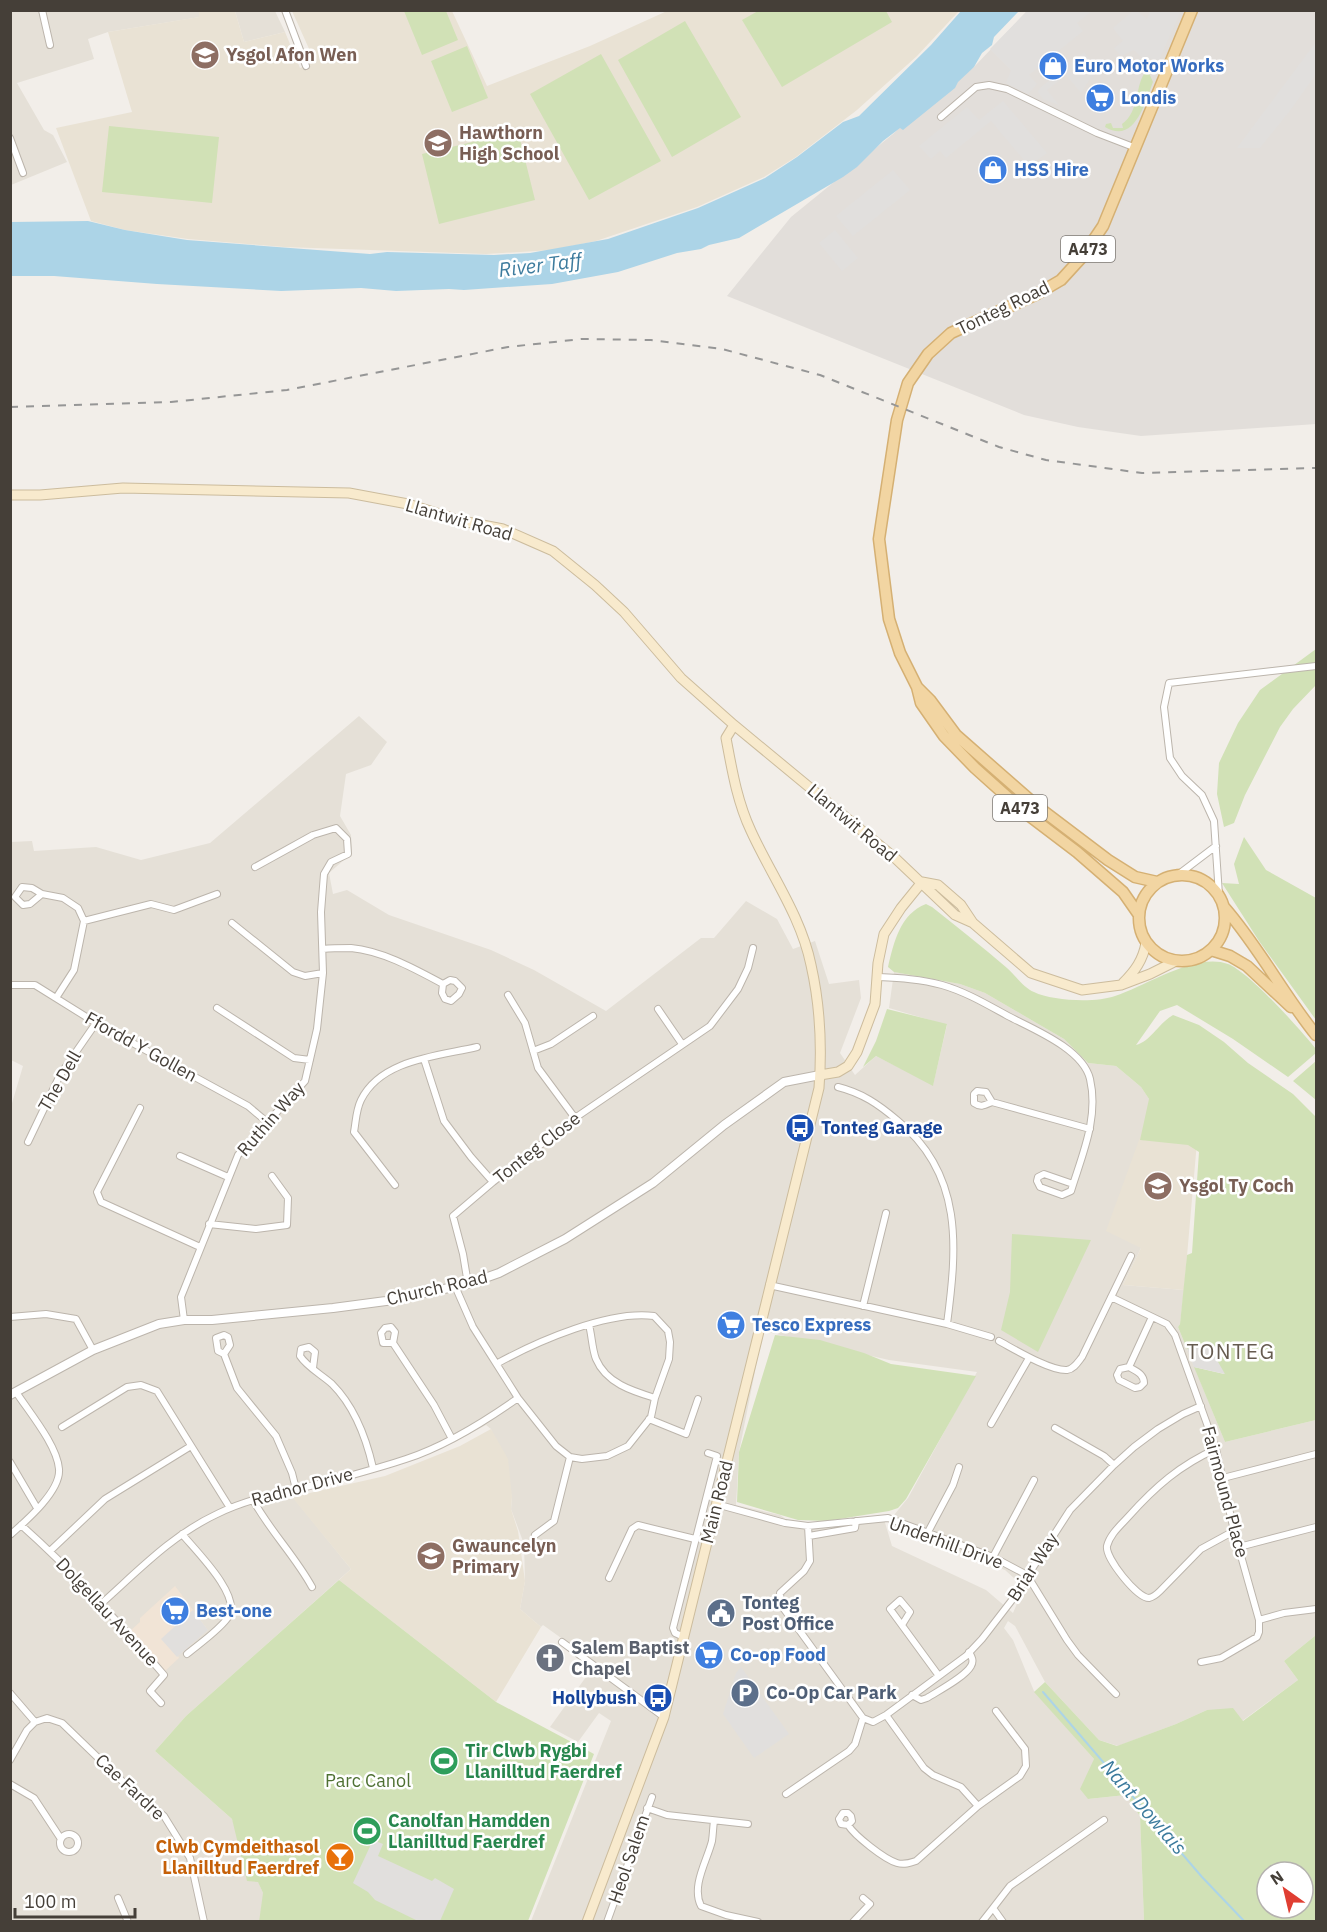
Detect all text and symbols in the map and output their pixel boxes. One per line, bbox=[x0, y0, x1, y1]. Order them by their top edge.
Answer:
school or university icon: Ysgol Afon Wen bbox=[189, 39, 221, 71]
place label: Ysgol Afon Wen bbox=[226, 43, 357, 66]
shop icon: Euro Motor Works bbox=[1037, 50, 1069, 82]
place label: Euro Motor Works bbox=[1074, 54, 1224, 77]
supermarket icon: Londis bbox=[1084, 82, 1116, 114]
place label: Londis bbox=[1121, 86, 1176, 109]
place label: Hawthorn High School bbox=[459, 121, 560, 165]
school or university icon: Hawthorn High School bbox=[422, 127, 454, 159]
shop icon: HSS Hire bbox=[977, 154, 1009, 186]
place label: HSS Hire bbox=[1014, 158, 1089, 181]
road number: A473 bbox=[1061, 236, 1115, 262]
water label: River Taff bbox=[497, 246, 585, 283]
street label: Tonteg Road bbox=[952, 275, 1053, 340]
street label: Llantwit Road bbox=[403, 493, 515, 546]
street label: Llantwit Road bbox=[803, 778, 902, 867]
road number: A473 bbox=[993, 795, 1047, 821]
street label: Ffordd Y Gollen bbox=[81, 1006, 201, 1087]
street label: The Dell bbox=[33, 1046, 86, 1115]
street label: Ruthin Way bbox=[232, 1077, 309, 1161]
street label: Tonteg Close bbox=[489, 1106, 585, 1189]
bus stop icon: Tonteg Garage bbox=[784, 1112, 816, 1144]
place label: Tonteg Garage bbox=[821, 1116, 943, 1139]
school or university icon: Ysgol Ty Coch bbox=[1142, 1170, 1174, 1202]
place label: Ysgol Ty Coch bbox=[1179, 1174, 1294, 1197]
street label: Church Road bbox=[384, 1265, 490, 1310]
supermarket icon: Tesco Express bbox=[715, 1309, 747, 1341]
place label: Tesco Express bbox=[752, 1313, 871, 1336]
district label: TONTEG bbox=[1186, 1337, 1276, 1365]
street label: Fairmound Place bbox=[1197, 1424, 1254, 1560]
street label: Main Road bbox=[695, 1458, 738, 1546]
street label: Radnor Drive bbox=[249, 1462, 355, 1511]
street label: Underhill Drive bbox=[886, 1511, 1007, 1574]
street label: Briar Way bbox=[1002, 1528, 1063, 1606]
place label: Gwauncelyn Primary bbox=[452, 1534, 557, 1578]
school or university icon: Gwauncelyn Primary bbox=[415, 1540, 447, 1572]
street label: Dolgellau Avenue bbox=[51, 1553, 164, 1671]
place label: Tonteg Post Office bbox=[742, 1591, 834, 1635]
supermarket icon: Best-one bbox=[159, 1595, 191, 1627]
public building icon: Tonteg Post Office bbox=[705, 1597, 737, 1629]
place label: Best-one bbox=[196, 1599, 272, 1622]
place label: Salem Baptist Chapel bbox=[571, 1636, 689, 1680]
supermarket icon: Co-op Food bbox=[693, 1639, 725, 1671]
church icon: Salem Baptist Chapel bbox=[534, 1642, 566, 1674]
place label: Co-op Food bbox=[730, 1643, 826, 1666]
parking icon: Co-Op Car Park bbox=[729, 1677, 761, 1709]
place label: Co-Op Car Park bbox=[766, 1681, 897, 1704]
bus stop icon: Hollybush bbox=[642, 1682, 674, 1714]
place label: Hollybush bbox=[552, 1686, 637, 1709]
place label: Tir Clwb Rygbi Llanilltud Faerdref bbox=[465, 1739, 622, 1783]
sports icon: Tir Clwb Rygbi Llanilltud Faerdref bbox=[428, 1745, 460, 1777]
street label: Cae Fardre bbox=[91, 1748, 170, 1825]
water label: Nant Dowlais bbox=[1096, 1753, 1193, 1860]
park label: Parc Canol bbox=[325, 1769, 411, 1792]
place label: Canolfan Hamdden Llanilltud Faerdref bbox=[388, 1809, 550, 1853]
street label: Heol Salem bbox=[603, 1811, 654, 1906]
sports icon: Canolfan Hamdden Llanilltud Faerdref bbox=[351, 1815, 383, 1847]
place label: Clwb Cymdeithasol Llanilltud Faerdref bbox=[155, 1835, 320, 1879]
bar icon: Clwb Cymdeithasol Llanilltud Faerdref bbox=[324, 1841, 356, 1873]
north arrow bbox=[1255, 1860, 1315, 1920]
text: N bbox=[1266, 1866, 1287, 1889]
scale bar bbox=[15, 1881, 135, 1919]
text: 100 m bbox=[24, 1890, 76, 1913]

